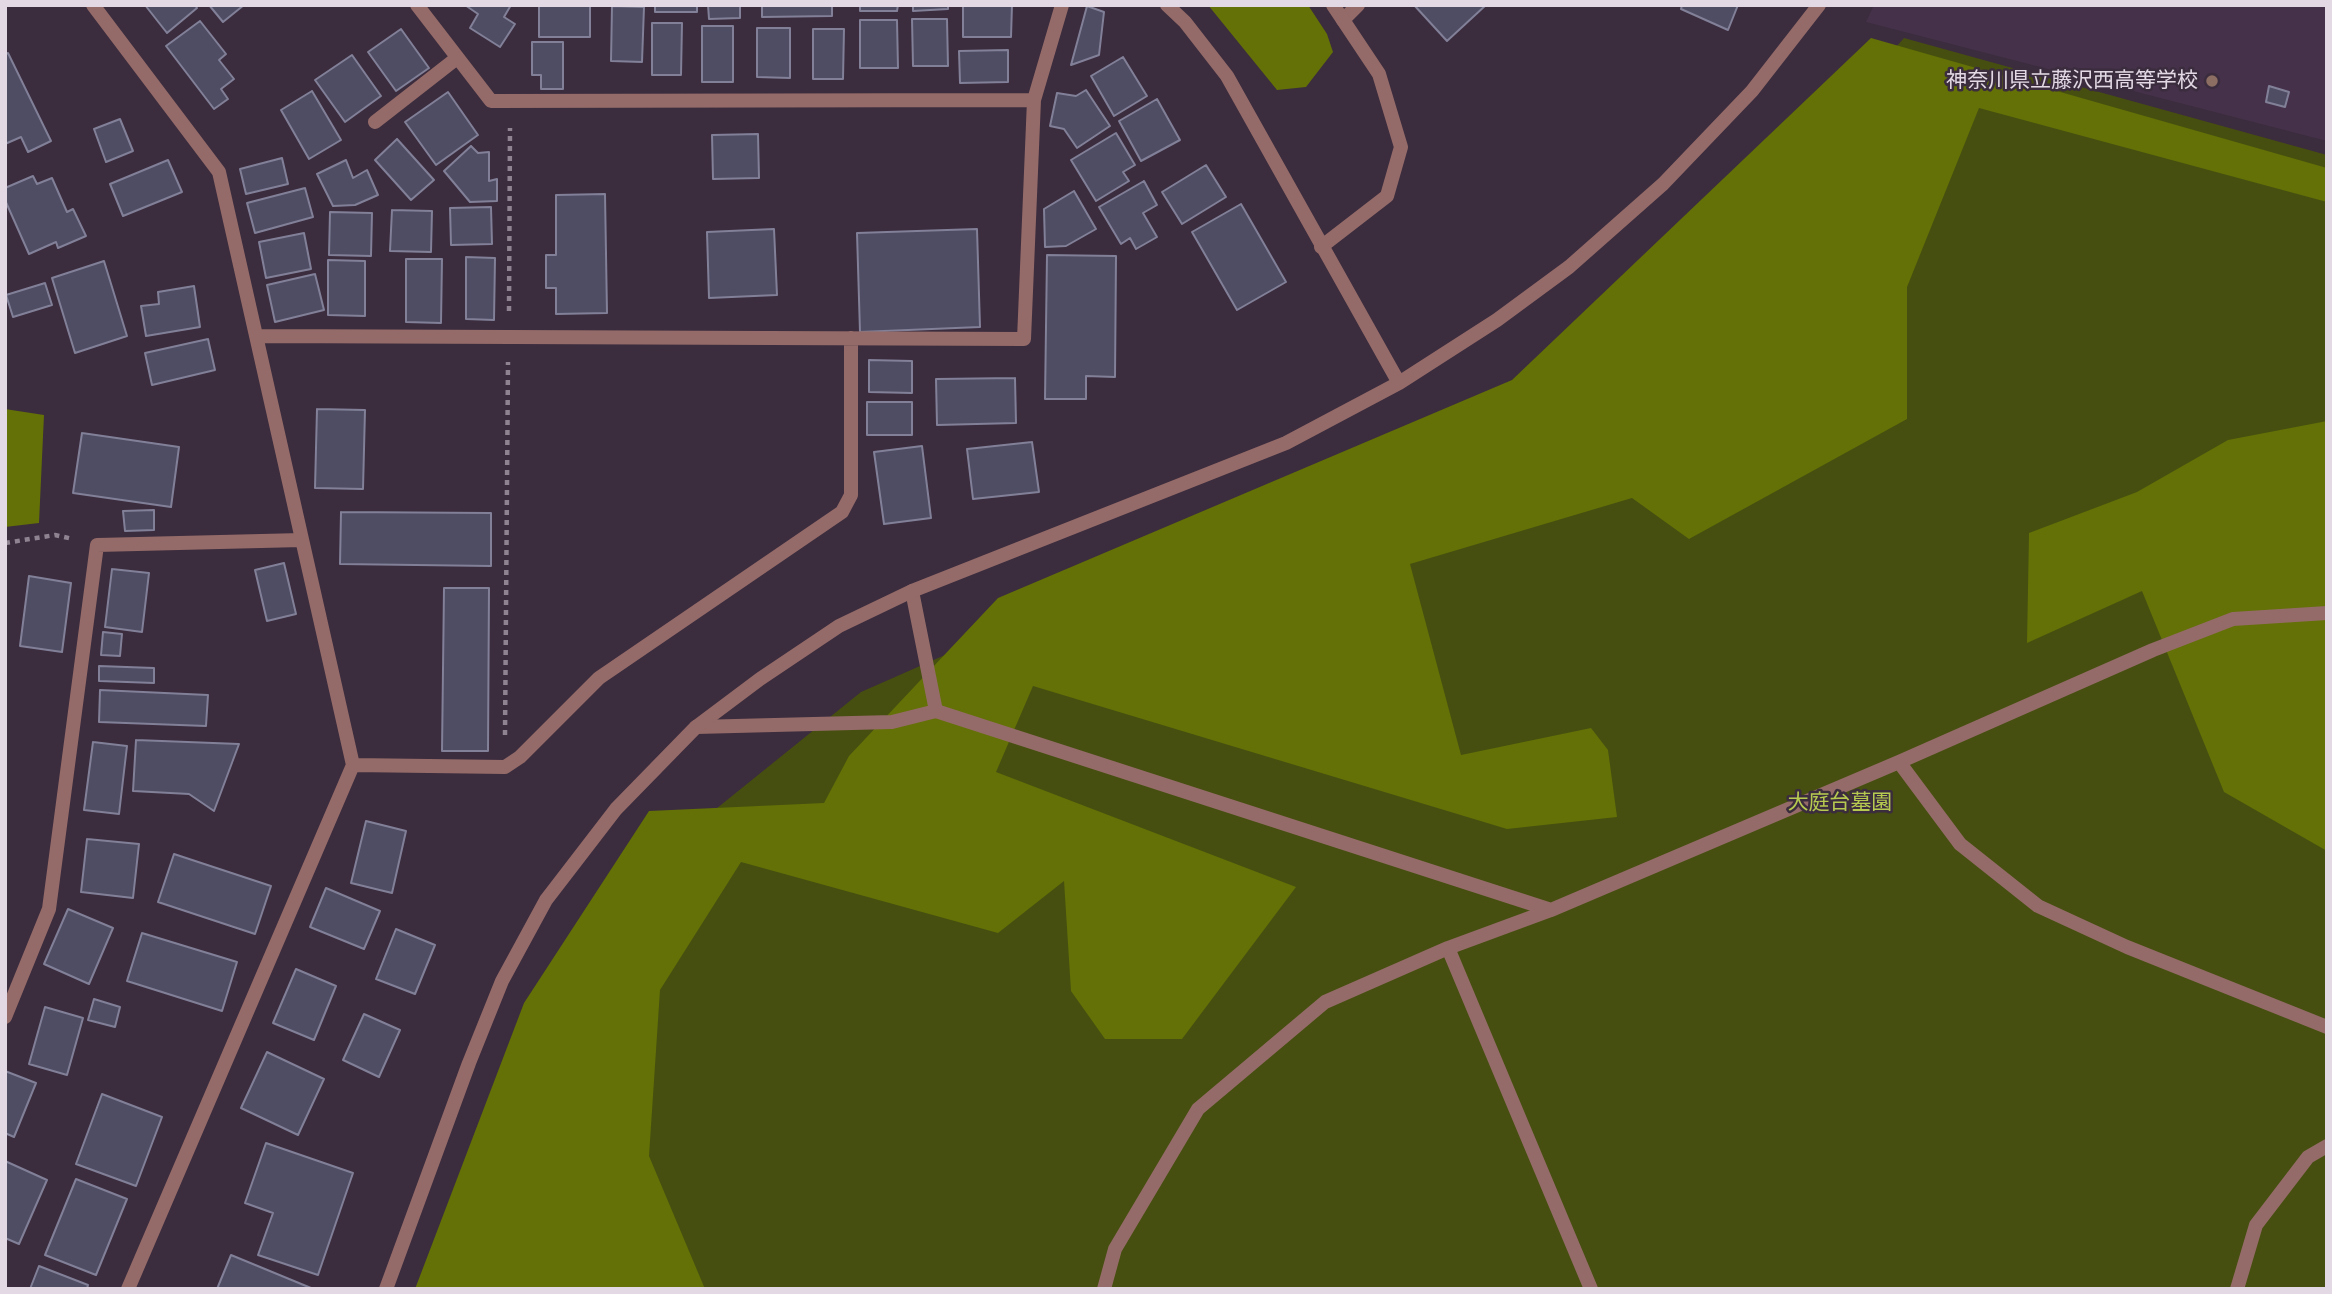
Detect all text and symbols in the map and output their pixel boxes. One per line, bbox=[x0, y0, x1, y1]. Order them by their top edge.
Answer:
place label: 神奈川県立藤沢西高等学校 bbox=[1946, 68, 2198, 94]
marker: 神奈川県立藤沢西高等学校 bbox=[2204, 73, 2220, 89]
park label: 大庭台墓園 bbox=[1788, 790, 1892, 816]

